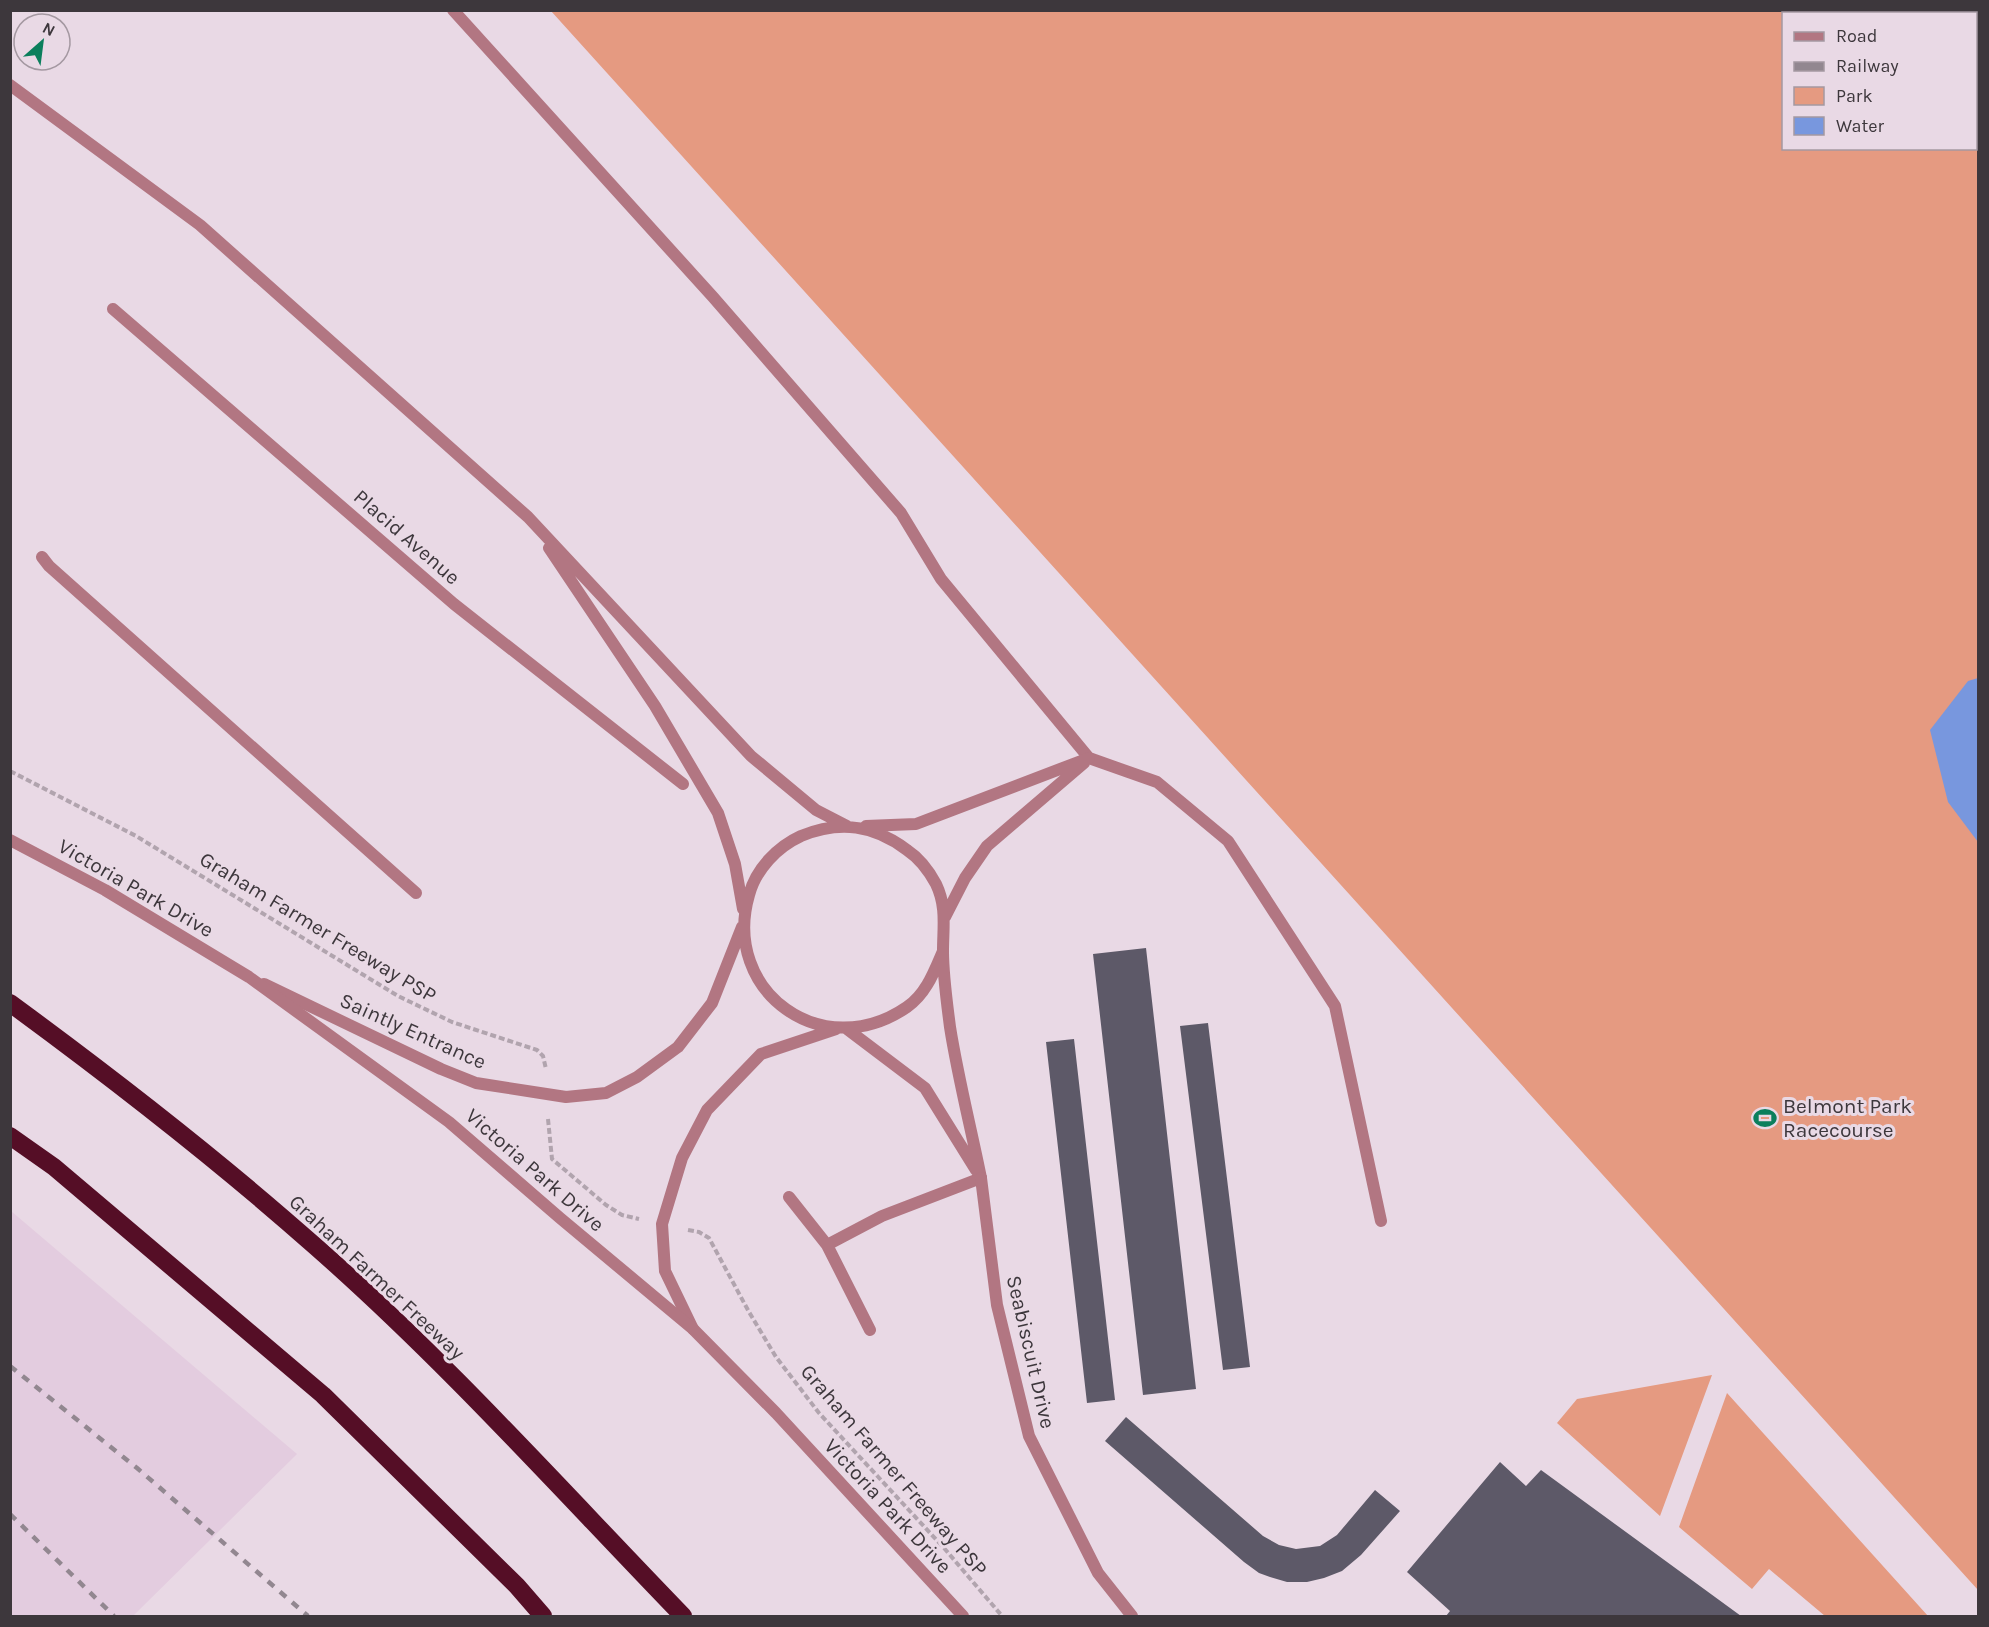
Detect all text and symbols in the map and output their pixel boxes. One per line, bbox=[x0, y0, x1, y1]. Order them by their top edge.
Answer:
north arrow bbox=[12, 12, 72, 72]
legend bbox=[1782, 12, 1977, 150]
text: N bbox=[39, 18, 58, 40]
text: Road bbox=[1836, 25, 1877, 47]
text: Railway bbox=[1836, 55, 1899, 77]
text: Park bbox=[1836, 85, 1873, 107]
text: Water bbox=[1836, 115, 1884, 137]
street label: Placid Avenue bbox=[349, 484, 465, 590]
street label: Victoria Park Drive bbox=[54, 834, 218, 942]
street label: Graham Farmer Freeway PSP bbox=[195, 847, 441, 1007]
street label: Saintly Entrance bbox=[336, 988, 490, 1074]
place label: Belmont Park Racecourse bbox=[1783, 1094, 1912, 1142]
street label: Victoria Park Drive bbox=[461, 1103, 609, 1237]
sports icon: Belmont Park Racecourse bbox=[1752, 1105, 1778, 1131]
street label: Graham Farmer Freeway bbox=[284, 1189, 470, 1365]
street label: Seabiscuit Drive bbox=[1002, 1273, 1060, 1431]
street label: Graham Farmer Freeway PSP bbox=[796, 1360, 992, 1580]
street label: Victoria Park Drive bbox=[819, 1434, 957, 1578]

